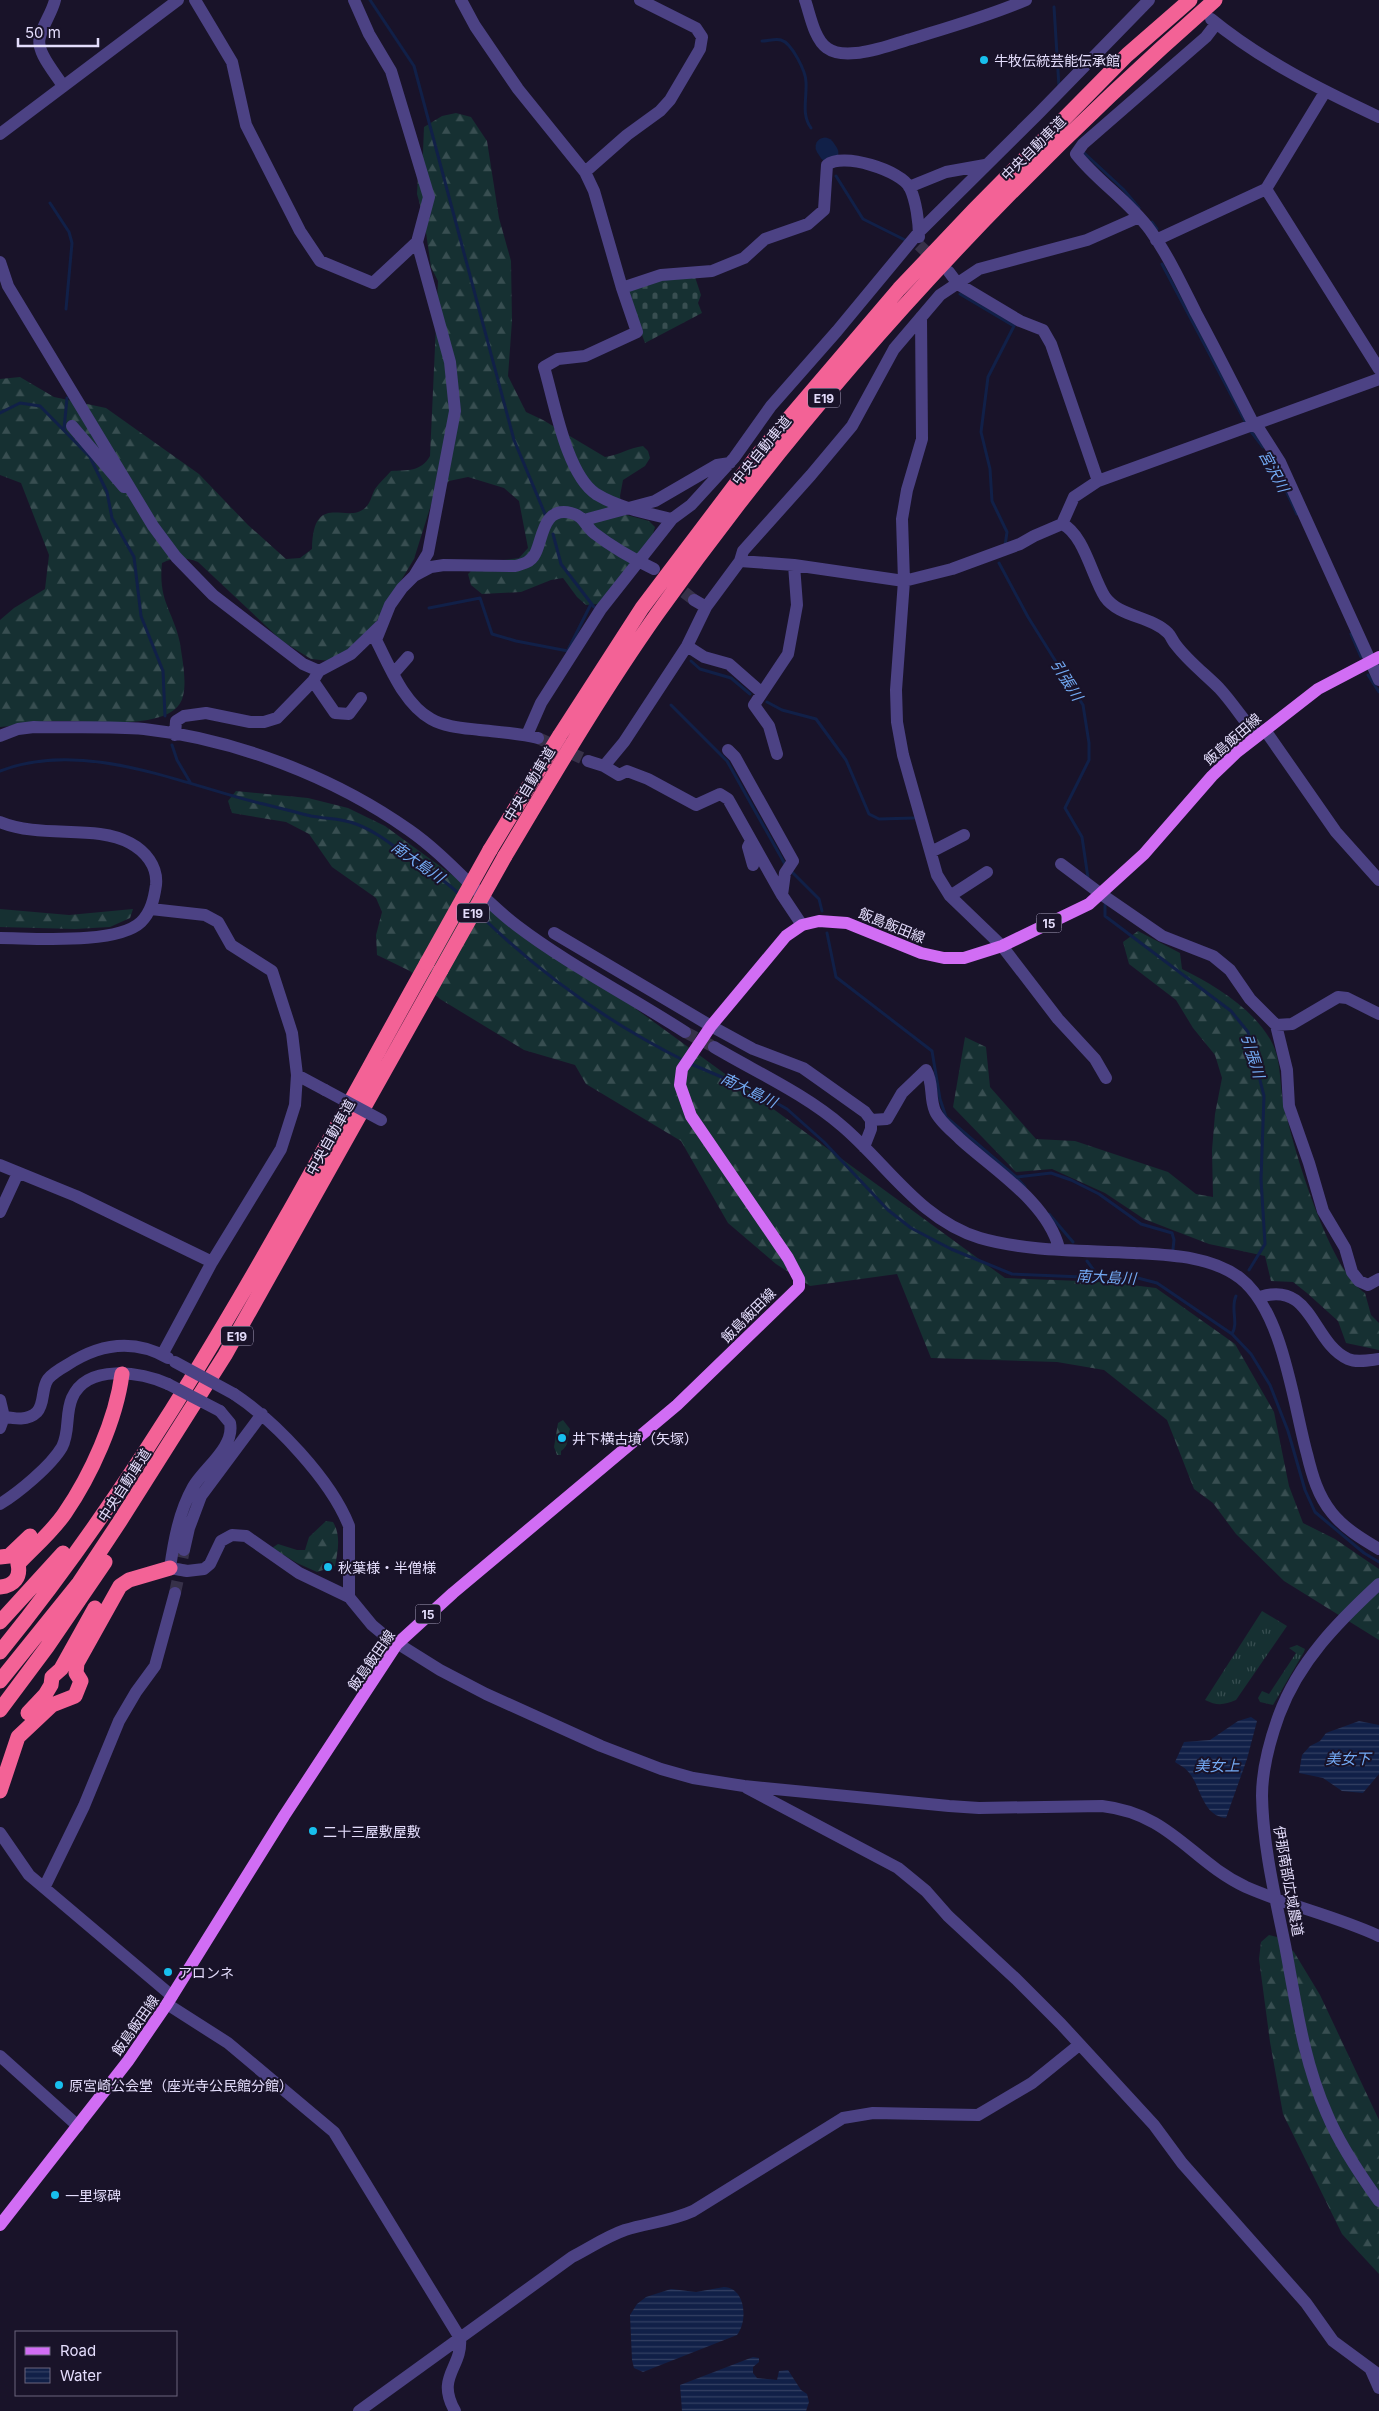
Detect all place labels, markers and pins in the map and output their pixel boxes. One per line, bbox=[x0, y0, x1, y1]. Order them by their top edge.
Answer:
place label: 牛牧伝統芸能伝承館 bbox=[994, 52, 1120, 69]
marker: 牛牧伝統芸能伝承館 bbox=[978, 54, 990, 66]
place label: 井下横古墳（矢塚） bbox=[572, 1430, 698, 1447]
marker: 井下横古墳（矢塚） bbox=[556, 1432, 568, 1444]
place label: 秋葉様・半僧様 bbox=[338, 1559, 436, 1576]
marker: 秋葉様・半僧様 bbox=[322, 1561, 334, 1573]
place label: 二十三屋敷屋敷 bbox=[323, 1823, 421, 1840]
marker: 二十三屋敷屋敷 bbox=[307, 1825, 319, 1837]
place label: アロンネ bbox=[178, 1964, 234, 1981]
marker: アロンネ bbox=[162, 1966, 174, 1978]
place label: 原宮崎公会堂（座光寺公民館分館） bbox=[69, 2077, 293, 2094]
marker: 原宮崎公会堂（座光寺公民館分館） bbox=[53, 2079, 65, 2091]
place label: 一里塚碑 bbox=[65, 2187, 121, 2204]
marker: 一里塚碑 bbox=[49, 2189, 61, 2201]

